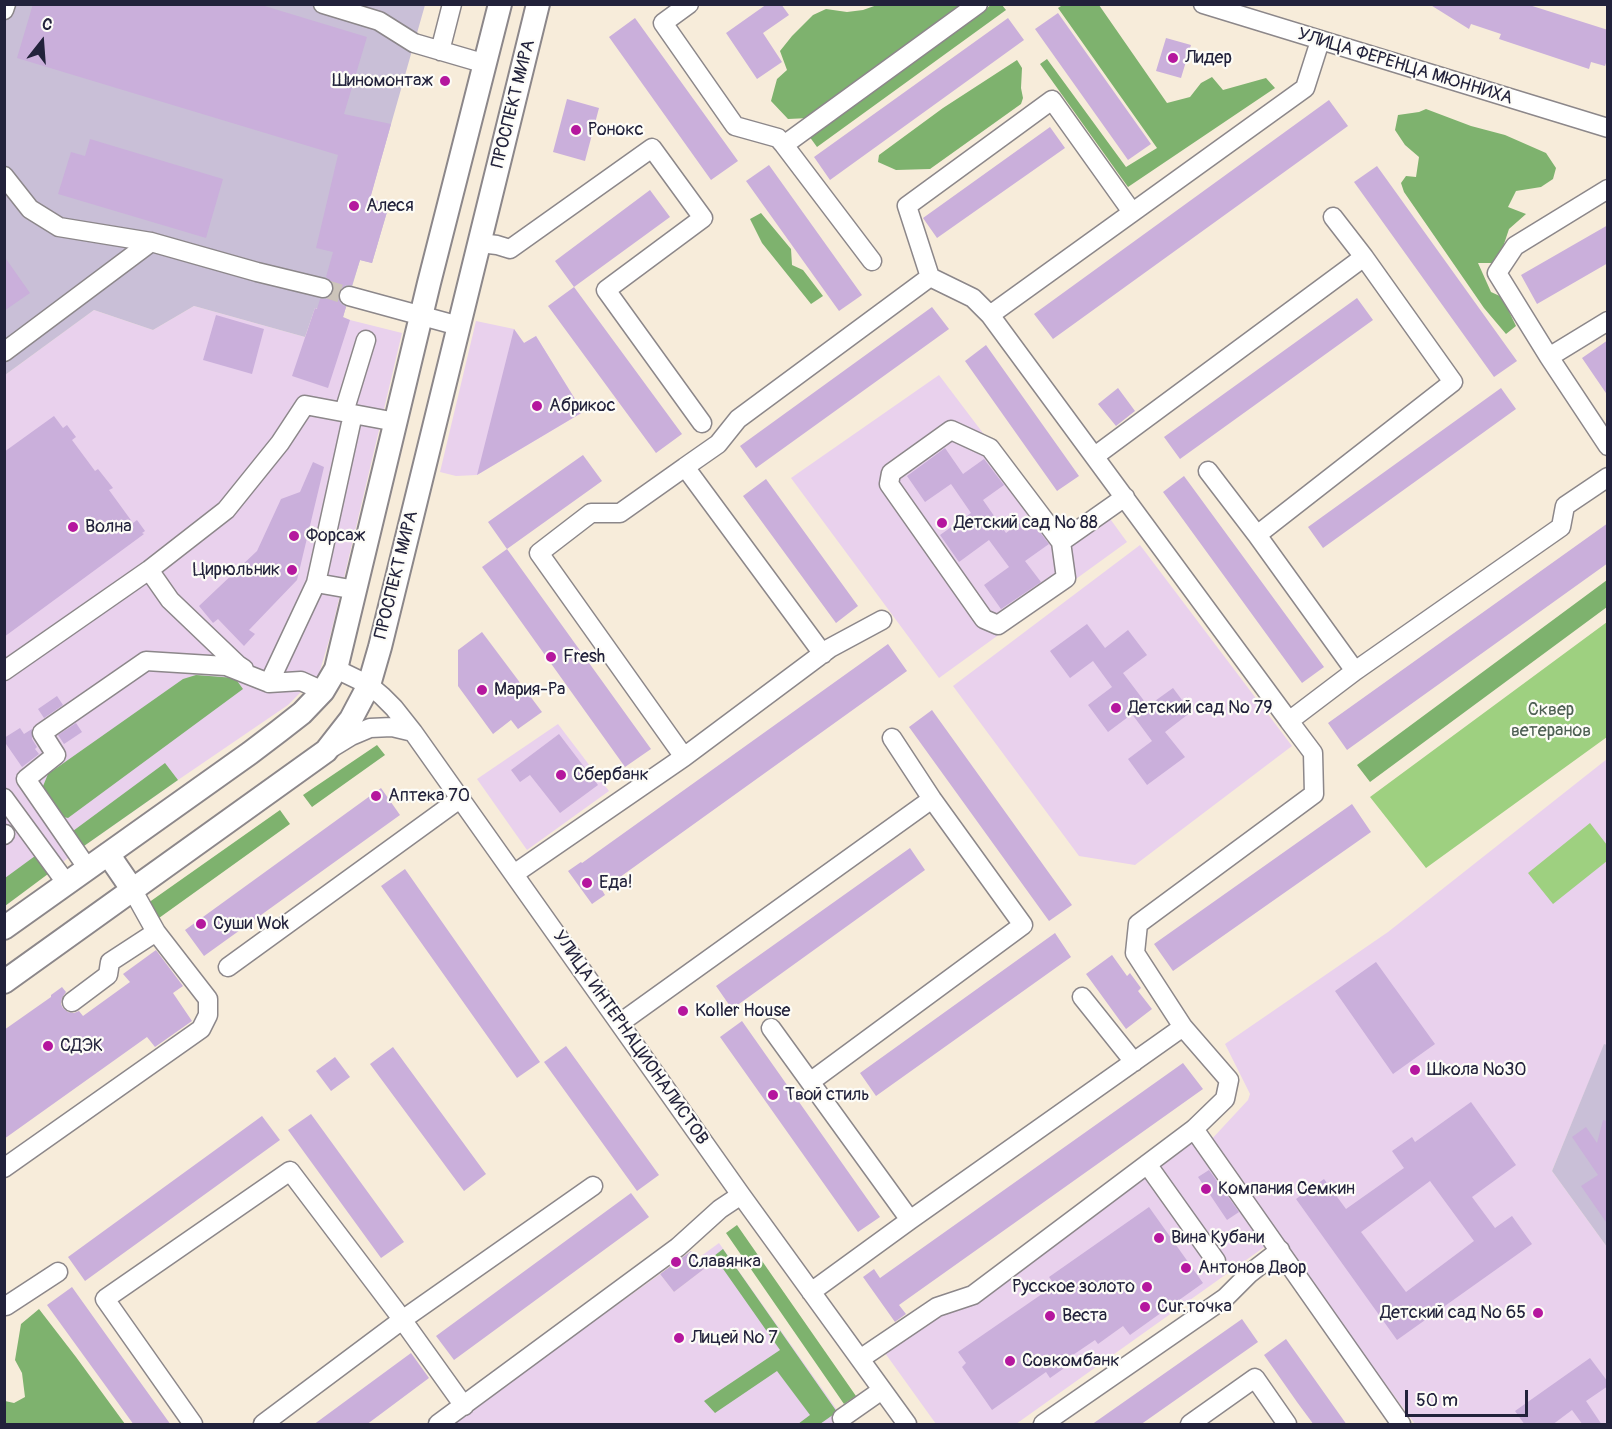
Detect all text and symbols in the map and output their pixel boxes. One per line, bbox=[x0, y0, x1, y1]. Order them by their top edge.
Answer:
north arrow bbox=[12, 12, 72, 72]
text: С bbox=[40, 14, 55, 36]
street label: УЛИЦА ФЕРЕНЦА МЮННИХА bbox=[1295, 24, 1515, 110]
street label: ПРОСПЕКТ МИРА bbox=[488, 38, 540, 170]
place label: Лидер bbox=[1185, 47, 1232, 69]
marker: Лидер bbox=[1166, 51, 1180, 65]
place label: Шиномонтаж bbox=[332, 70, 433, 92]
marker: Шиномонтаж bbox=[438, 74, 452, 88]
place label: Ронокс bbox=[588, 119, 644, 141]
marker: Ронокс bbox=[569, 123, 583, 137]
place label: Алеся bbox=[366, 195, 414, 217]
marker: Алеся bbox=[347, 199, 361, 213]
place label: Абрикос bbox=[549, 395, 616, 417]
marker: Абрикос bbox=[530, 399, 544, 413]
street label: ПРОСПЕКТ МИРА bbox=[371, 509, 423, 641]
place label: Детский сад № 88 bbox=[954, 512, 1098, 534]
place label: Волна bbox=[85, 516, 132, 538]
marker: Детский сад № 88 bbox=[935, 516, 949, 530]
marker: Волна bbox=[66, 520, 80, 534]
place label: Форсаж bbox=[306, 525, 365, 547]
marker: Форсаж bbox=[287, 529, 301, 543]
place label: Цирюльник bbox=[193, 559, 280, 581]
marker: Цирюльник bbox=[285, 563, 299, 577]
place label: Fresh bbox=[563, 646, 605, 668]
marker: Fresh bbox=[544, 650, 558, 664]
place label: Мария-Ра bbox=[494, 679, 565, 701]
marker: Мария-Ра bbox=[475, 683, 489, 697]
place label: Детский сад № 79 bbox=[1128, 697, 1272, 719]
park label: Сквер ветеранов bbox=[1511, 699, 1591, 742]
marker: Детский сад № 79 bbox=[1109, 701, 1123, 715]
place label: Сбербанк bbox=[573, 764, 649, 786]
marker: Сбербанк bbox=[554, 768, 568, 782]
place label: Аптека 70 bbox=[388, 785, 470, 807]
marker: Аптека 70 bbox=[369, 789, 383, 803]
place label: Еда! bbox=[599, 872, 633, 894]
marker: Еда! bbox=[580, 876, 594, 890]
place label: Суши Wok bbox=[213, 913, 289, 935]
marker: Суши Wok bbox=[194, 917, 208, 931]
street label: УЛИЦА ИНТЕРНАЦИОНАЛИСТОВ bbox=[548, 927, 712, 1149]
place label: Koller House bbox=[695, 1000, 790, 1022]
marker: Koller House bbox=[676, 1004, 690, 1018]
place label: СДЭК bbox=[60, 1035, 103, 1057]
marker: СДЭК bbox=[41, 1039, 55, 1053]
place label: Школа №30 bbox=[1427, 1059, 1527, 1081]
marker: Школа №30 bbox=[1408, 1063, 1422, 1077]
place label: Твой стиль bbox=[785, 1084, 870, 1106]
marker: Твой стиль bbox=[766, 1088, 780, 1102]
place label: Компания Семкин bbox=[1218, 1178, 1355, 1200]
marker: Компания Семкин bbox=[1199, 1182, 1213, 1196]
place label: Вина Кубани bbox=[1171, 1227, 1264, 1249]
marker: Вина Кубани bbox=[1152, 1231, 1166, 1245]
place label: Славянка bbox=[688, 1251, 761, 1273]
marker: Славянка bbox=[669, 1255, 683, 1269]
place label: Антонов Двор bbox=[1198, 1257, 1307, 1279]
marker: Антонов Двор bbox=[1179, 1261, 1193, 1275]
place label: Русское золото bbox=[1012, 1276, 1135, 1298]
marker: Русское золото bbox=[1140, 1280, 1154, 1294]
place label: Cur.точка bbox=[1157, 1296, 1232, 1318]
marker: Cur.точка bbox=[1138, 1300, 1152, 1314]
place label: Детский сад № 65 bbox=[1380, 1302, 1526, 1324]
place label: Веста bbox=[1062, 1305, 1107, 1327]
marker: Детский сад № 65 bbox=[1531, 1306, 1545, 1320]
marker: Веста bbox=[1043, 1309, 1057, 1323]
place label: Лицей № 7 bbox=[691, 1327, 778, 1349]
marker: Лицей № 7 bbox=[672, 1331, 686, 1345]
place label: Совкомбанк bbox=[1022, 1350, 1119, 1372]
marker: Совкомбанк bbox=[1003, 1354, 1017, 1368]
scale bar bbox=[1408, 1378, 1531, 1416]
text: 50 m bbox=[1416, 1389, 1458, 1412]

